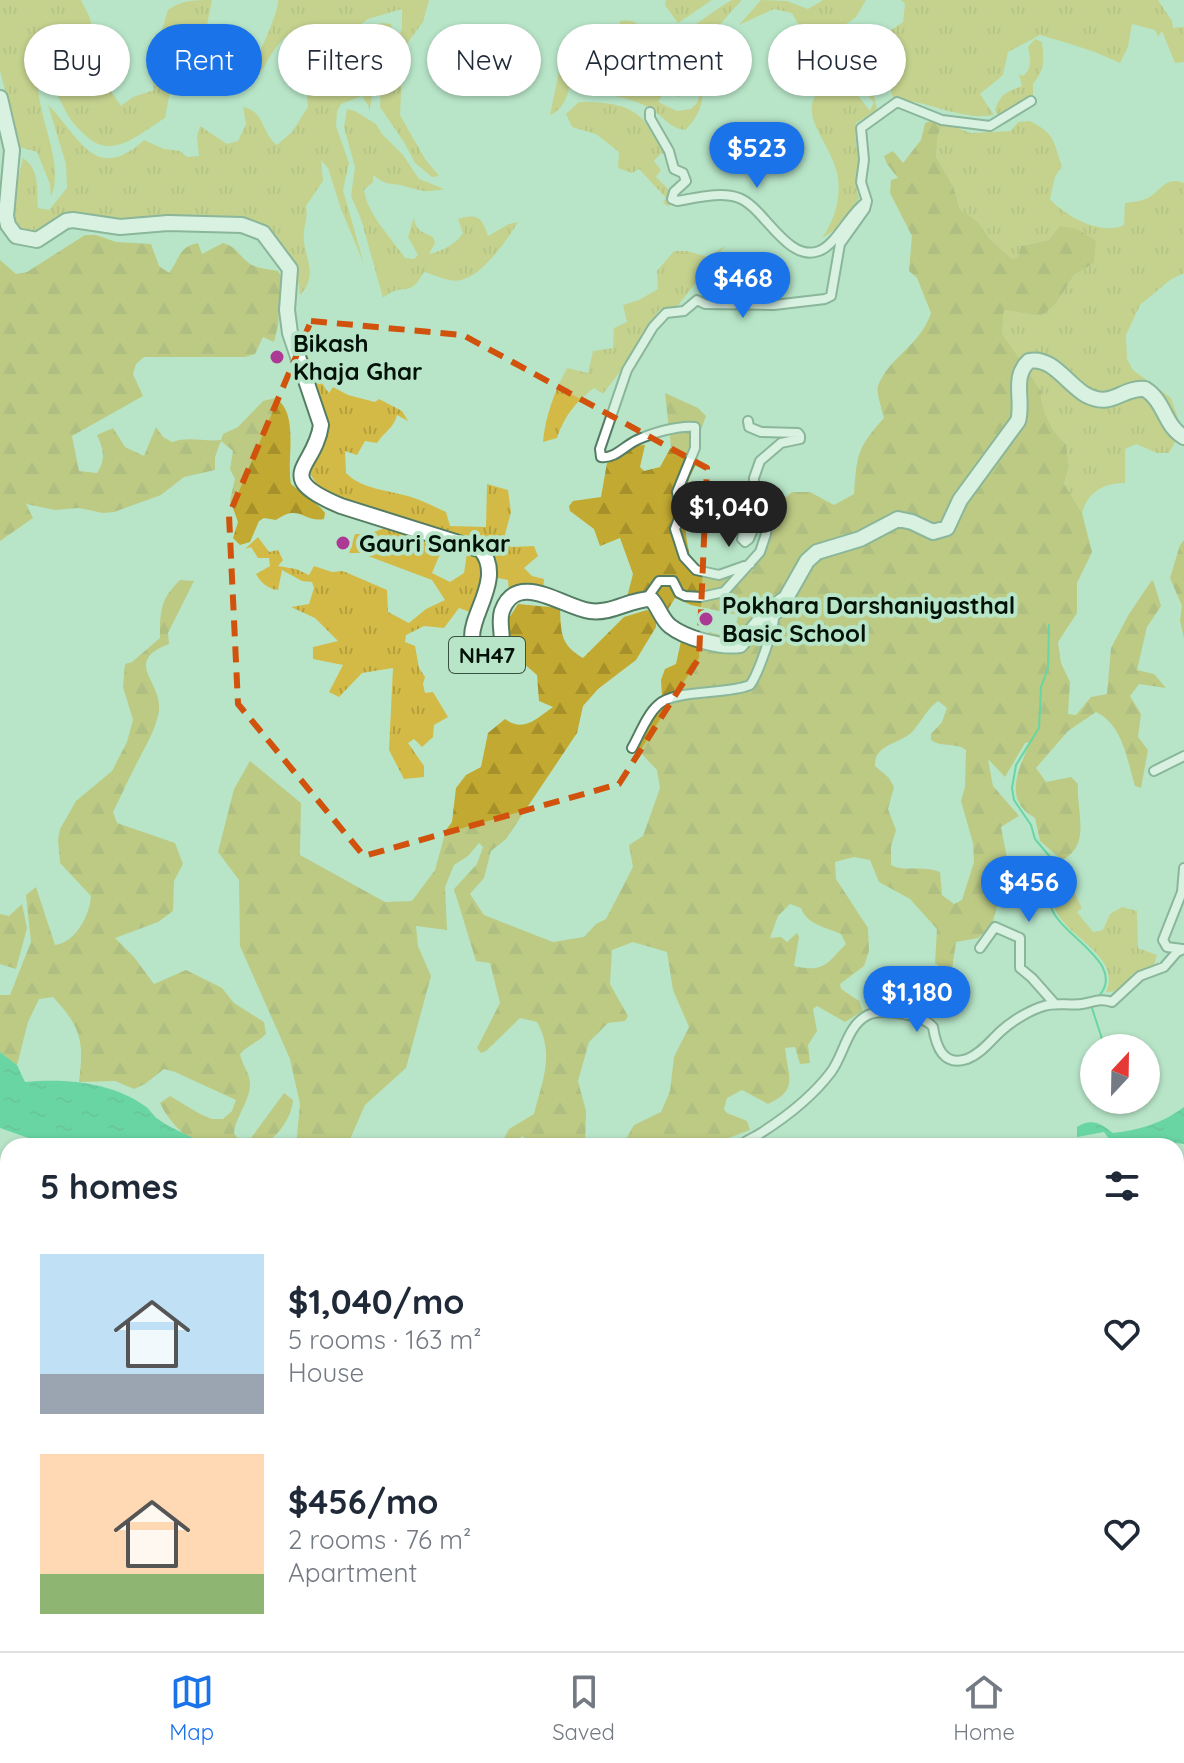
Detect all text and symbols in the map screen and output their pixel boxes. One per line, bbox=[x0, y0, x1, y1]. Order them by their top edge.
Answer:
chip: Buy bbox=[24, 24, 130, 96]
chip: Rent bbox=[146, 24, 262, 96]
chip: Filters bbox=[278, 24, 411, 96]
chip: New bbox=[427, 24, 541, 96]
chip: Apartment bbox=[557, 24, 752, 96]
chip: House bbox=[768, 24, 906, 96]
pin: $523 bbox=[710, 122, 804, 190]
text: $523 bbox=[727, 131, 787, 164]
pin: $468 bbox=[696, 252, 790, 320]
text: $468 bbox=[713, 261, 773, 294]
place label: Bikash Khaja Ghar bbox=[293, 328, 423, 386]
marker: Bikash Khaja Ghar bbox=[268, 348, 286, 366]
pin: $1,040 bbox=[664, 481, 794, 549]
text: $1,040 bbox=[689, 490, 769, 523]
place label: Gauri Sankar bbox=[359, 528, 511, 558]
marker: Gauri Sankar bbox=[334, 534, 352, 552]
place label: Pokhara Darshaniyasthal Basic School bbox=[722, 590, 1015, 648]
marker: Pokhara Darshaniyasthal Basic School bbox=[697, 610, 715, 628]
road number: NH47 bbox=[449, 637, 525, 673]
pin: $456 bbox=[982, 856, 1076, 924]
text: $456 bbox=[999, 865, 1059, 898]
pin: $1,180 bbox=[852, 966, 982, 1034]
text: $1,180 bbox=[881, 975, 953, 1008]
north arrow bbox=[1080, 1034, 1160, 1114]
map controls bbox=[1080, 1034, 1160, 1114]
icon: filters bbox=[1100, 1164, 1144, 1208]
text: 5 homes bbox=[40, 1165, 178, 1208]
text: $1,040/mo bbox=[288, 1280, 465, 1323]
icon: home bbox=[104, 1286, 200, 1382]
icon: heart bbox=[1100, 1312, 1144, 1356]
text: 5 rooms · 163 m² bbox=[288, 1323, 482, 1356]
text: House bbox=[288, 1356, 364, 1389]
text: $456/mo bbox=[288, 1480, 439, 1523]
icon: home bbox=[104, 1486, 200, 1582]
icon: heart bbox=[1100, 1512, 1144, 1556]
text: 2 rooms · 76 m² bbox=[288, 1523, 471, 1556]
text: Apartment bbox=[288, 1556, 417, 1589]
tab: Map bbox=[169, 1670, 214, 1746]
tab: Saved bbox=[552, 1670, 615, 1746]
tab: Home bbox=[953, 1670, 1015, 1746]

